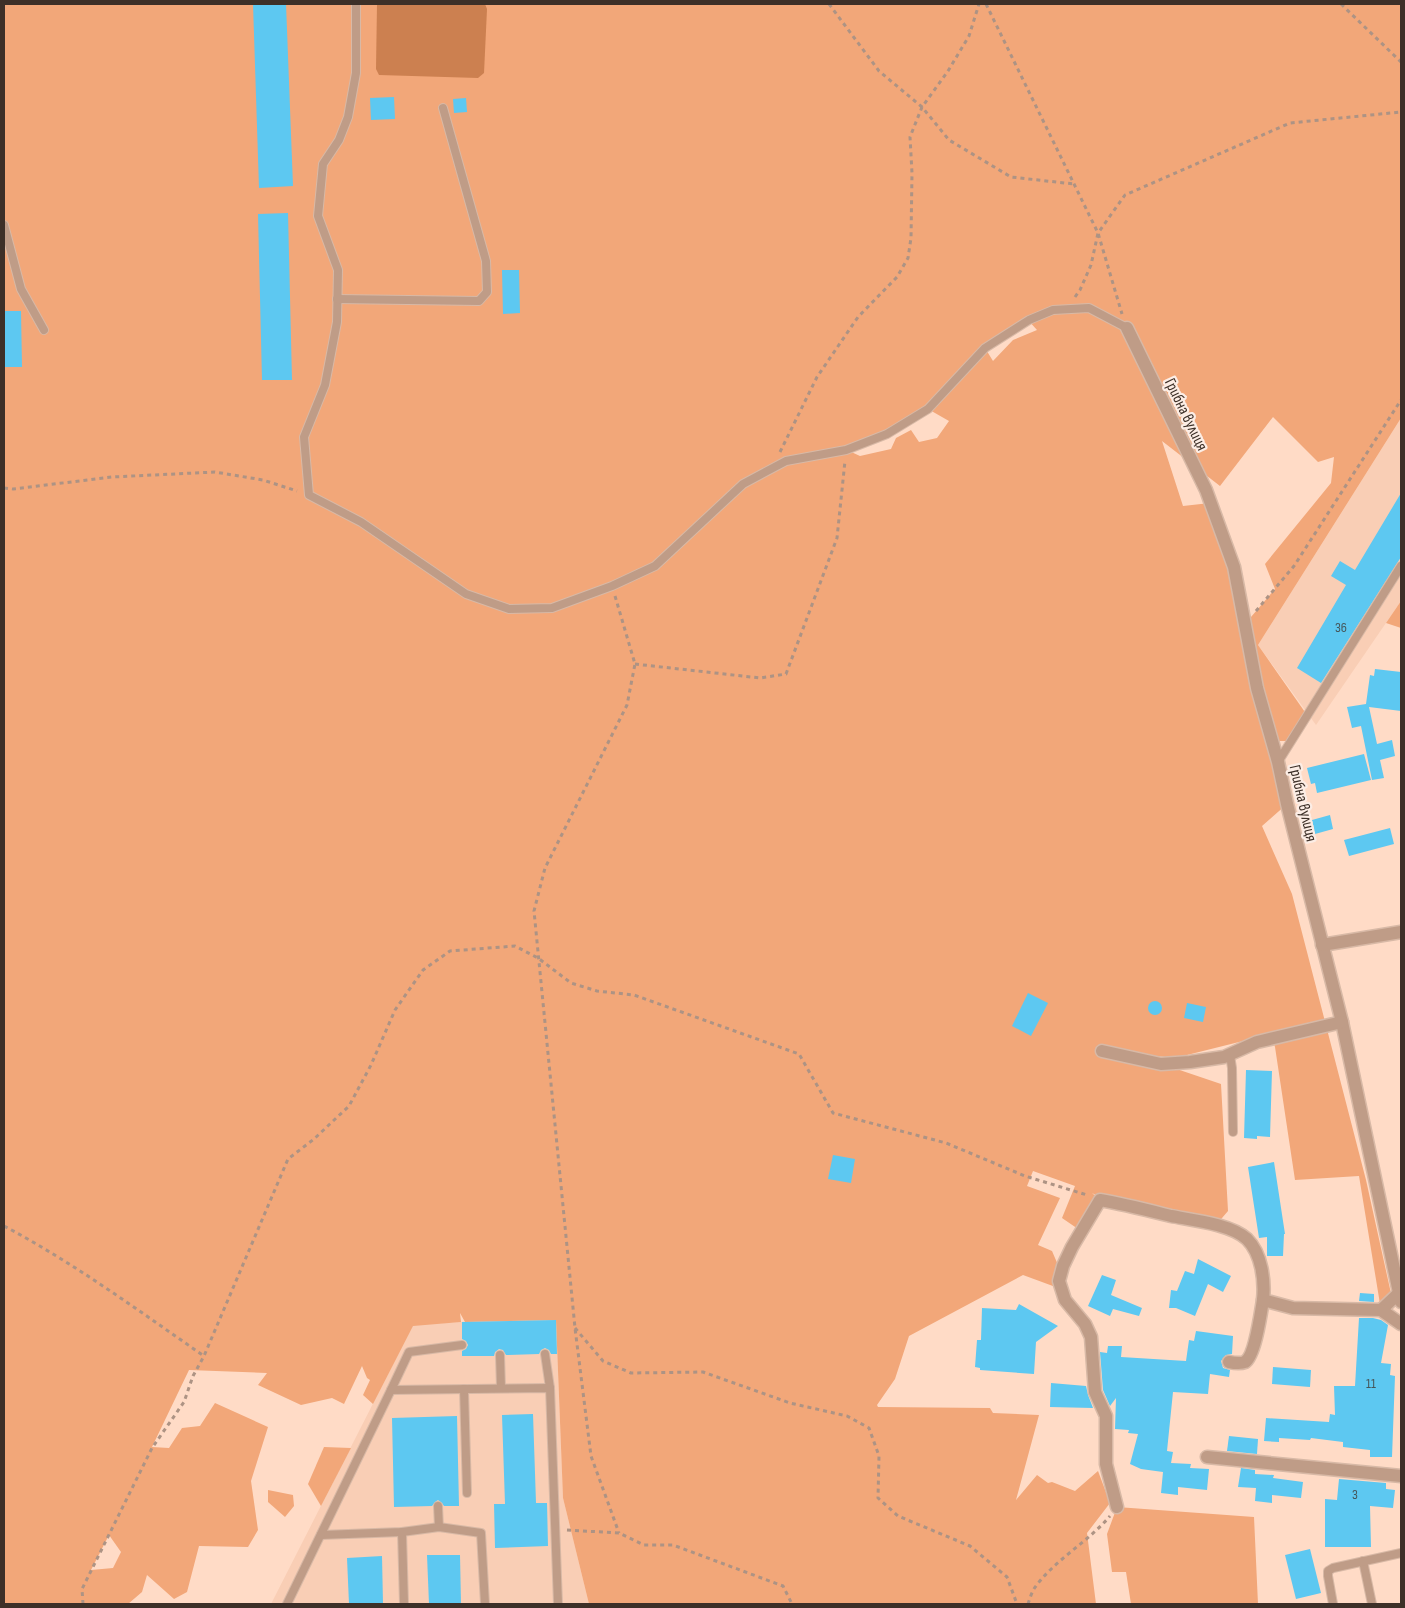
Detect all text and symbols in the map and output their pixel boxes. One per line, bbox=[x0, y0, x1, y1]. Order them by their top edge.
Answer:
street label: Грибна вулиця bbox=[1160, 375, 1211, 454]
house number: 36 bbox=[1335, 619, 1347, 636]
street label: Грибна вулиця bbox=[1285, 763, 1321, 843]
house number: 11 bbox=[1366, 1375, 1376, 1392]
house number: 3 bbox=[1352, 1486, 1358, 1503]

